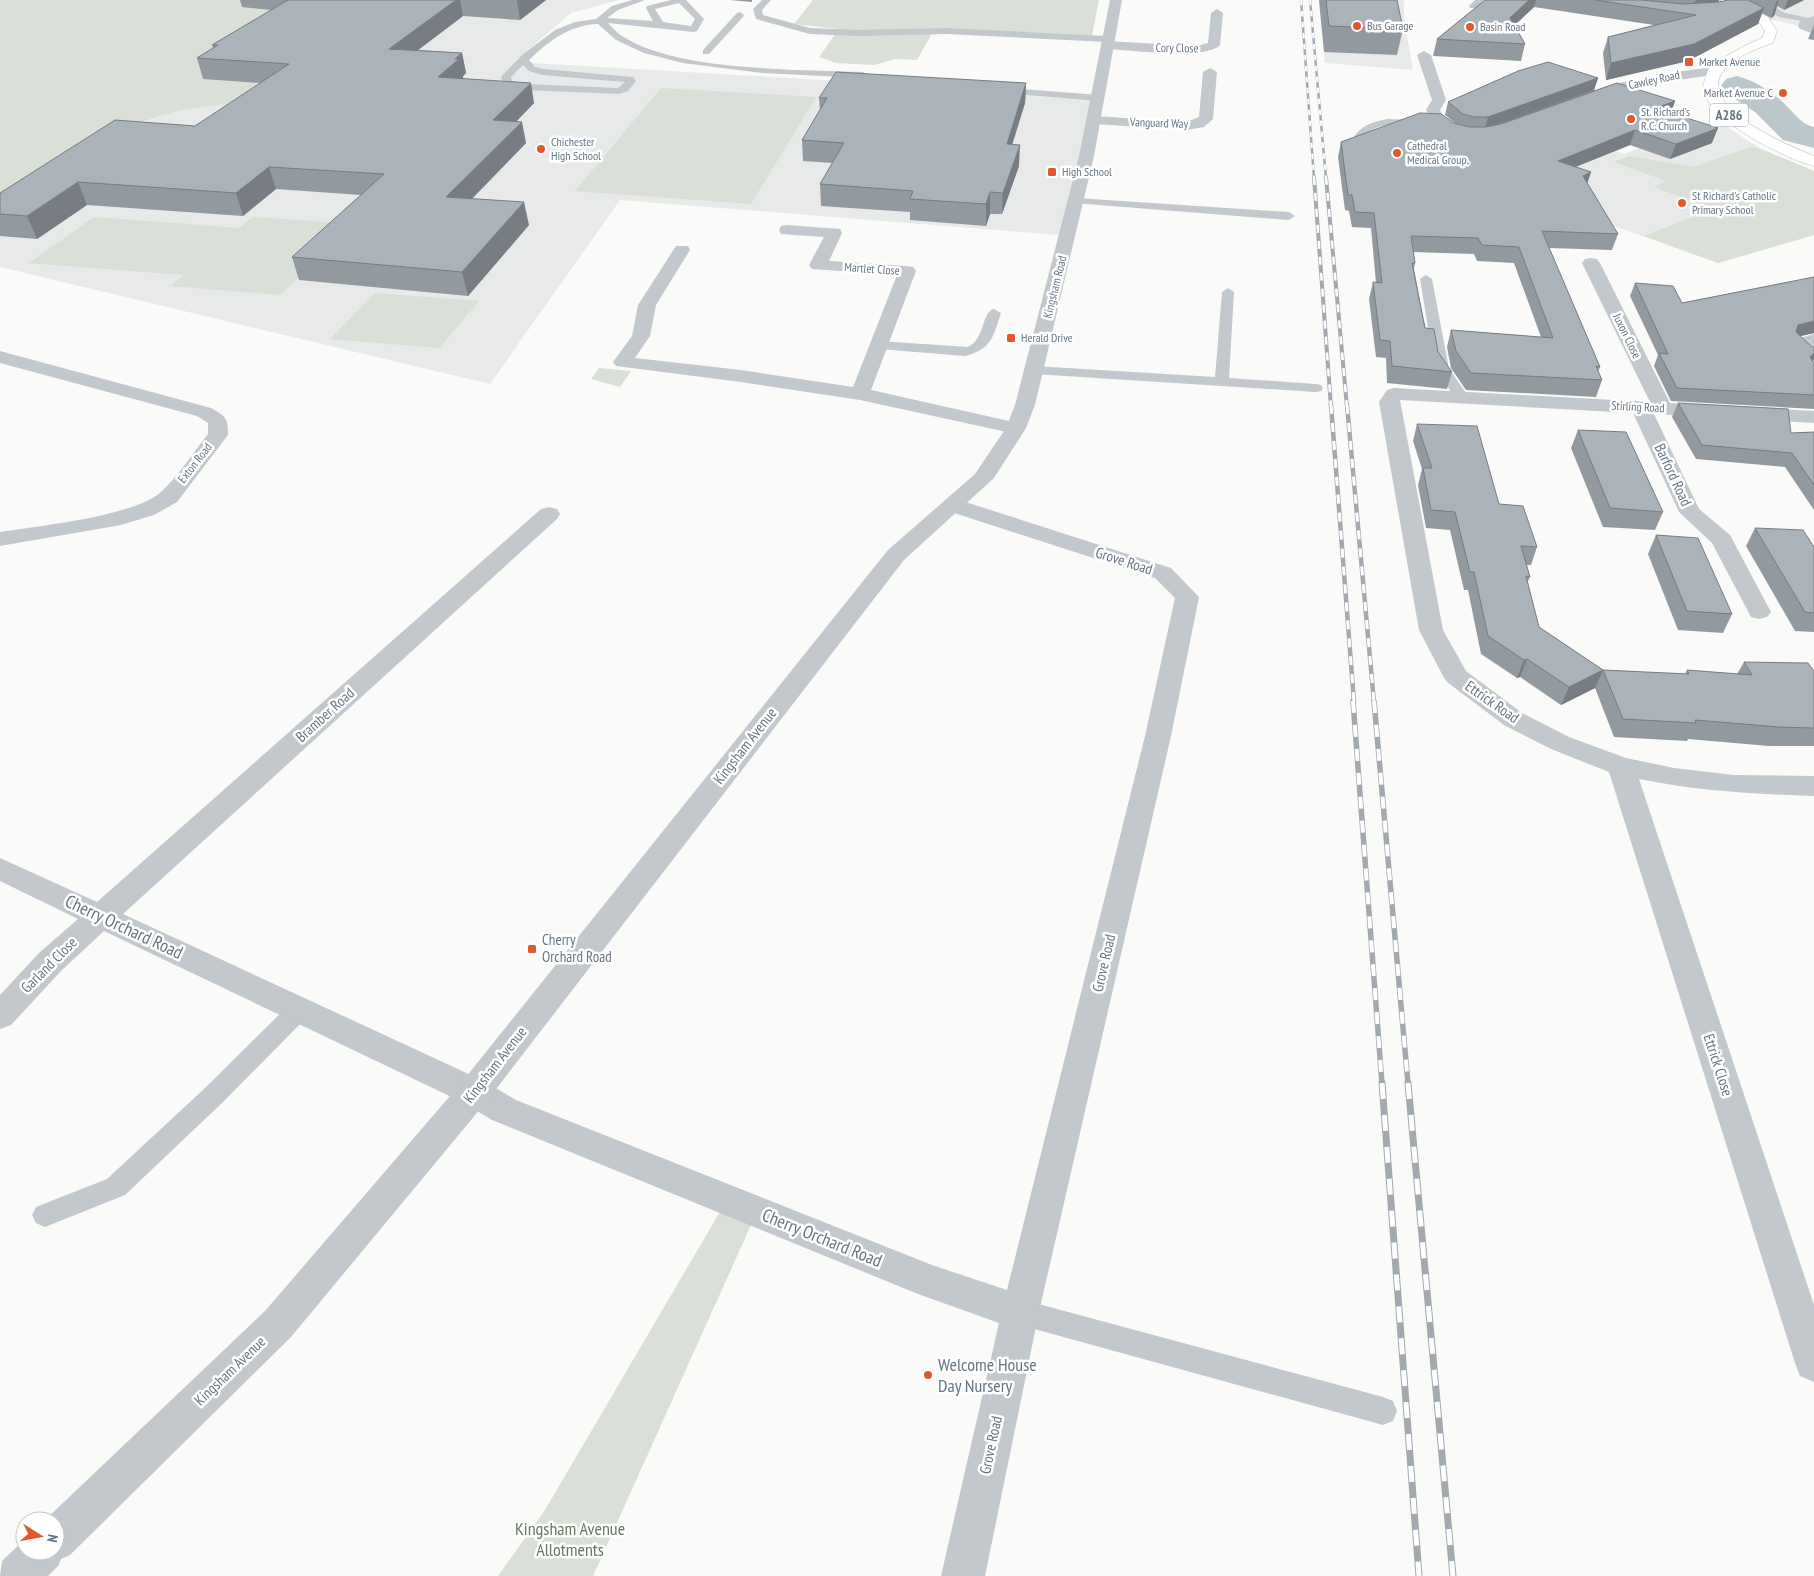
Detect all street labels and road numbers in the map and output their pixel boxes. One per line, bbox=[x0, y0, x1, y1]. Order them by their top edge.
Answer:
street label: Cory Close bbox=[1155, 40, 1199, 55]
street label: Cawley Road bbox=[1627, 67, 1681, 92]
road number: A286 bbox=[1710, 104, 1748, 126]
street label: Vanguard Way bbox=[1129, 114, 1189, 131]
street label: Kingsham Road bbox=[1040, 254, 1070, 320]
street label: Martlet Close bbox=[844, 259, 900, 278]
street label: Juxon Close bbox=[1610, 310, 1645, 361]
street label: Stirling Road bbox=[1611, 398, 1665, 415]
street label: Exton Road bbox=[174, 440, 215, 486]
street label: Barford Road bbox=[1651, 441, 1696, 509]
street label: Grove Road bbox=[1093, 542, 1155, 579]
street label: Ettrick Road bbox=[1462, 676, 1523, 727]
street label: Bramber Road bbox=[291, 683, 358, 746]
street label: Kingsham Avenue bbox=[709, 704, 780, 788]
street label: Cherry Orchard Road bbox=[62, 889, 187, 964]
street label: Grove Road bbox=[1088, 932, 1119, 994]
street label: Garland Close bbox=[17, 933, 81, 997]
street label: Kingsham Avenue bbox=[459, 1023, 530, 1107]
street label: Ettrick Close bbox=[1700, 1031, 1737, 1098]
street label: Cherry Orchard Road bbox=[759, 1203, 885, 1272]
street label: Kingsham Avenue bbox=[190, 1332, 269, 1409]
street label: Grove Road bbox=[975, 1414, 1006, 1476]

